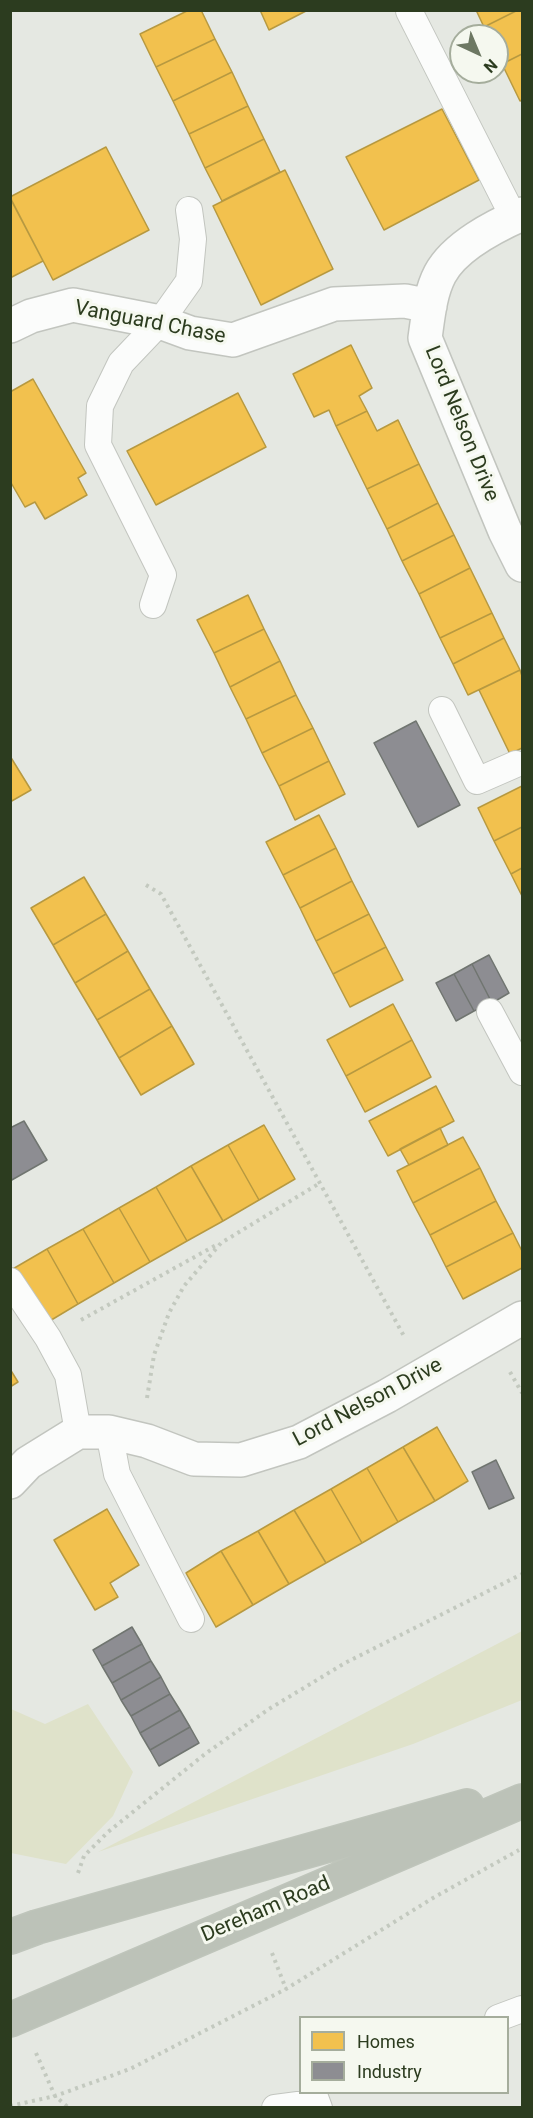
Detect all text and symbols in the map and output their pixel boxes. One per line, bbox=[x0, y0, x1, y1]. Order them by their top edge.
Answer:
north arrow bbox=[449, 24, 509, 84]
text: N bbox=[480, 55, 501, 77]
street label: Vanguard Chase bbox=[72, 296, 228, 350]
street label: Lord Nelson Drive bbox=[418, 343, 504, 505]
street label: Lord Nelson Drive bbox=[289, 1353, 447, 1453]
street label: Dereham Road bbox=[198, 1871, 334, 1949]
legend bbox=[299, 2016, 509, 2094]
text: Homes bbox=[357, 2031, 415, 2052]
text: Industry bbox=[357, 2061, 422, 2082]

